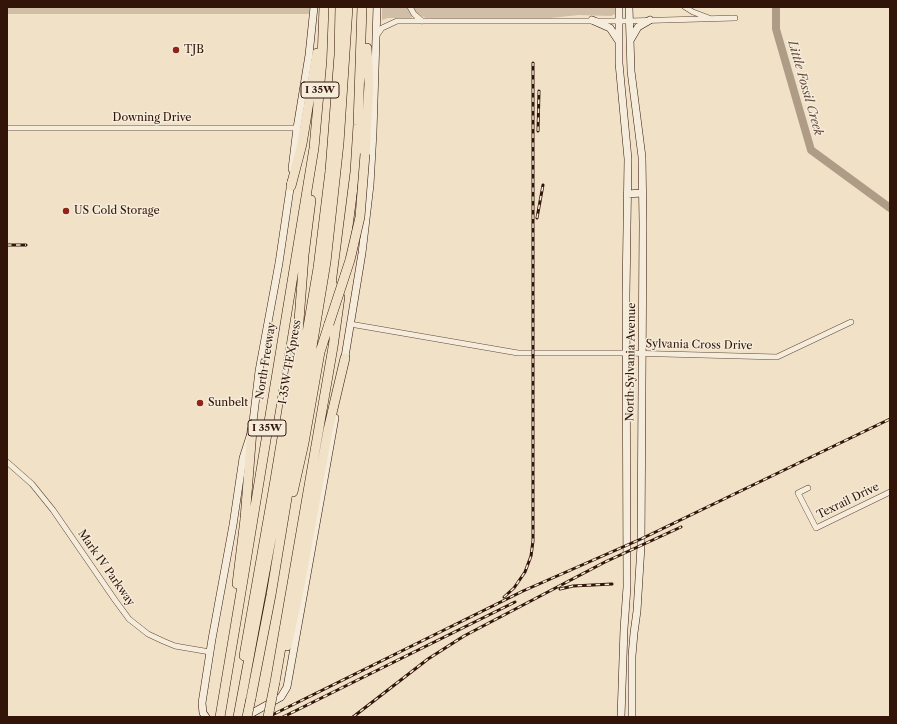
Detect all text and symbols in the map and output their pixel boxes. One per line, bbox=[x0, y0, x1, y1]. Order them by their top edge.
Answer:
water label: Little Fossil Creek bbox=[785, 39, 825, 137]
place label: TJB bbox=[184, 43, 204, 57]
marker: TJB bbox=[171, 45, 181, 55]
road number: I 35W bbox=[301, 82, 339, 98]
street label: Downing Drive bbox=[113, 111, 191, 125]
place label: US Cold Storage bbox=[74, 204, 160, 218]
marker: US Cold Storage bbox=[61, 206, 71, 216]
street label: North Sylvania Avenue bbox=[623, 302, 639, 422]
street label: I 35W TEXpress bbox=[276, 319, 304, 405]
street label: North Freeway bbox=[253, 321, 279, 401]
street label: Sylvania Cross Drive bbox=[645, 337, 753, 353]
place label: Sunbelt bbox=[208, 396, 248, 410]
marker: Sunbelt bbox=[195, 398, 205, 408]
road number: I 35W bbox=[248, 420, 286, 436]
street label: Texrail Drive bbox=[815, 480, 881, 522]
street label: Mark IV Parkway bbox=[75, 527, 137, 609]

